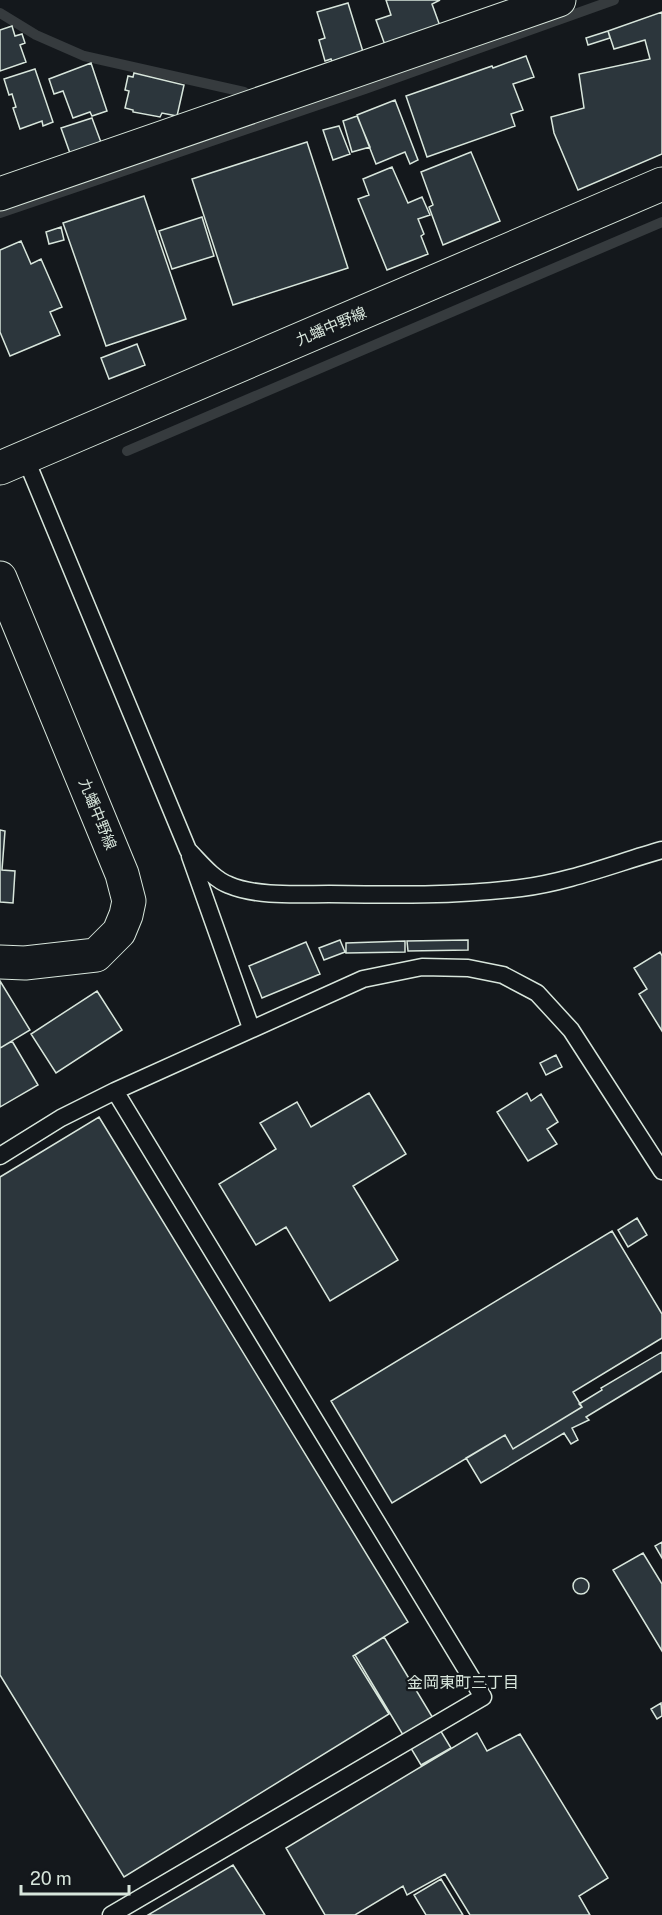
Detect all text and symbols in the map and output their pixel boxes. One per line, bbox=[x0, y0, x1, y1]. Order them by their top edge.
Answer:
street label: 九蟠中野線 bbox=[293, 304, 369, 348]
street label: 九蟠中野線 bbox=[76, 776, 120, 852]
district label: 金岡東町三丁目 bbox=[407, 1673, 519, 1692]
scale bar bbox=[21, 1858, 129, 1896]
text: 20 m bbox=[30, 1868, 72, 1889]

